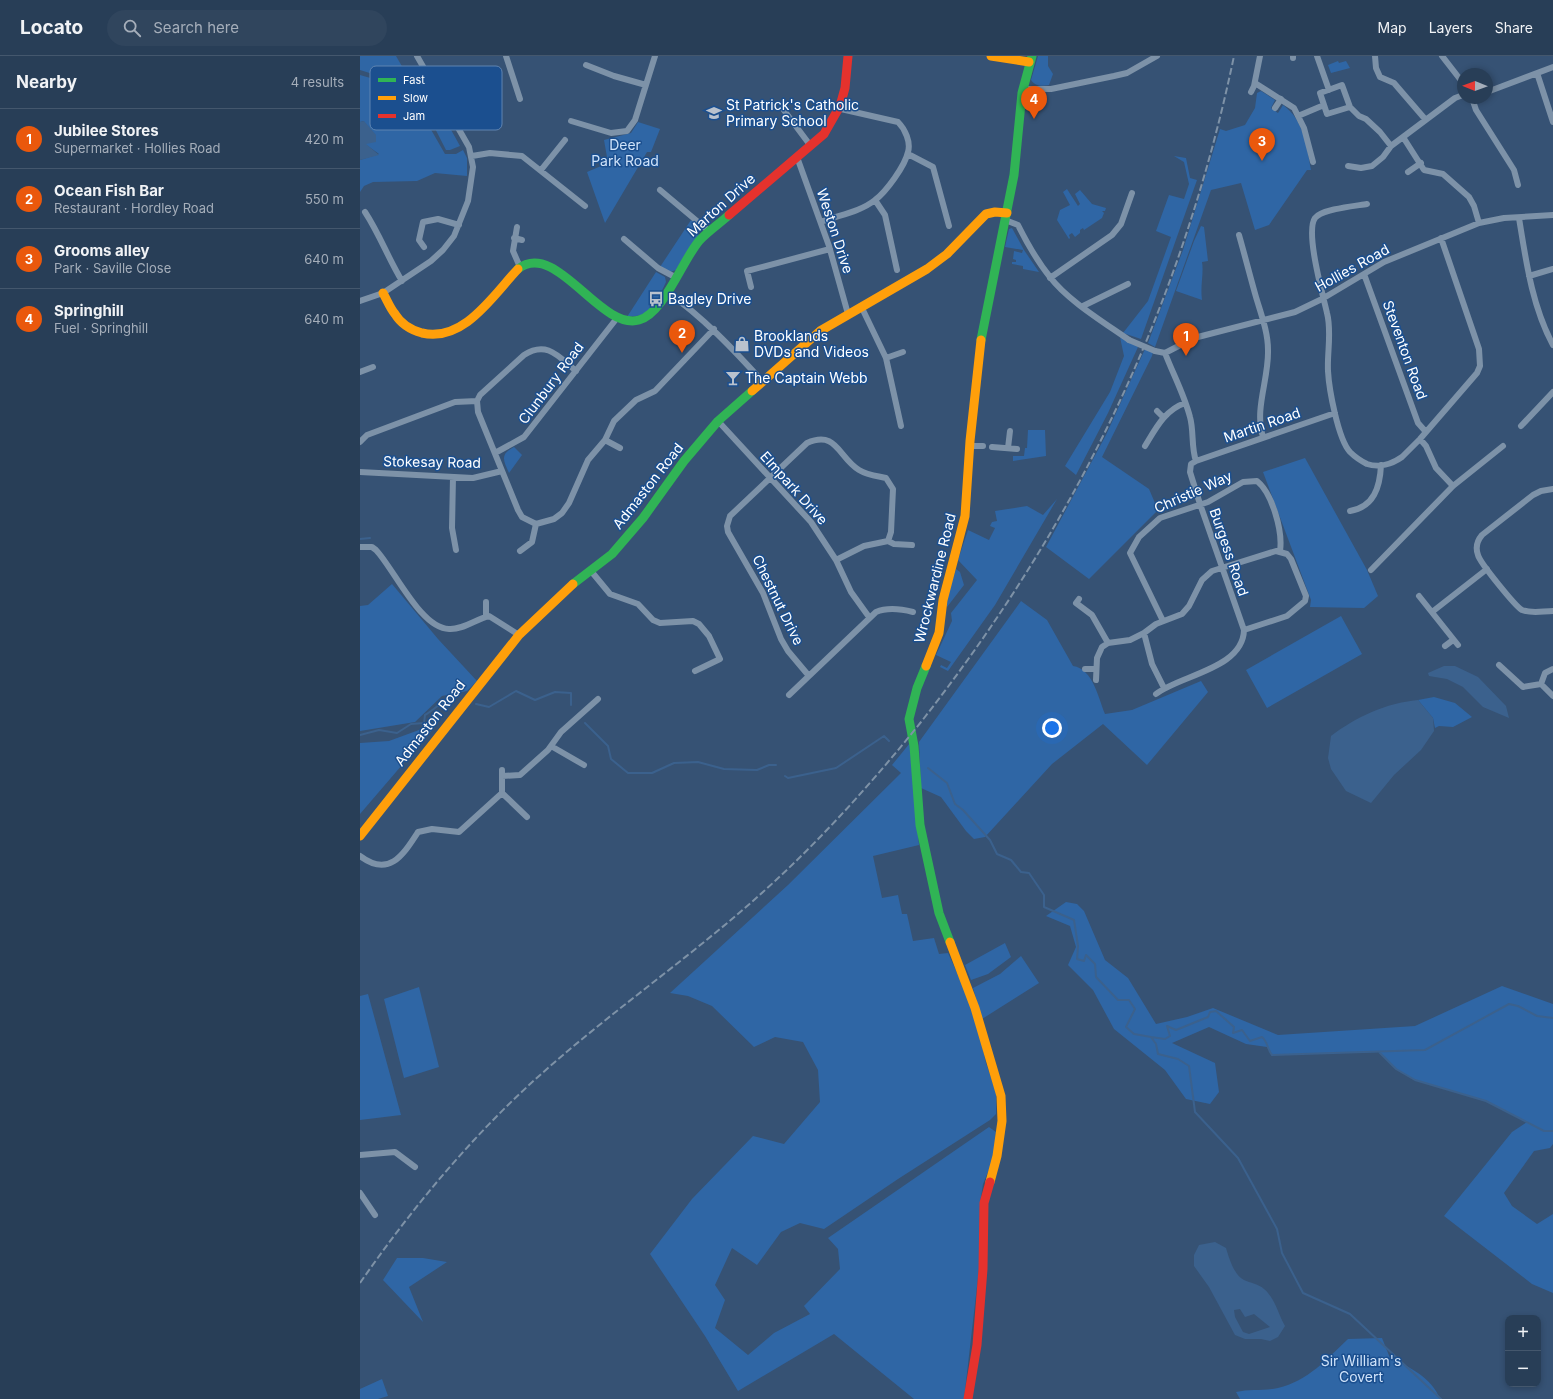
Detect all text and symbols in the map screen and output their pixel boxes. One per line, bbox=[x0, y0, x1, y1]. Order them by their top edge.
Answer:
search box bbox=[107, 10, 387, 46]
text: Locato bbox=[20, 16, 83, 39]
icon: search bbox=[121, 17, 143, 39]
text: Search here bbox=[153, 18, 239, 37]
text: Map bbox=[1378, 19, 1407, 36]
text: Layers bbox=[1429, 19, 1473, 36]
text: Share bbox=[1495, 19, 1533, 36]
legend bbox=[370, 66, 502, 130]
north arrow bbox=[1457, 68, 1493, 104]
text: Nearby bbox=[16, 72, 77, 92]
text: Fast bbox=[403, 73, 425, 87]
text: 4 results bbox=[291, 74, 344, 90]
pin: 4 bbox=[1021, 86, 1047, 119]
text: Slow bbox=[403, 91, 428, 105]
place label: St Patrick's Catholic Primary School bbox=[726, 96, 859, 129]
school or university icon: St Patrick's Catholic Primary School bbox=[705, 104, 723, 122]
text: Jam bbox=[403, 109, 425, 123]
text: Jubilee Stores bbox=[54, 121, 159, 140]
pin: 3 bbox=[1249, 128, 1275, 161]
text: 1 bbox=[26, 131, 32, 147]
text: 420 m bbox=[304, 131, 344, 147]
park label: Deer Park Road bbox=[591, 136, 659, 169]
text: Supermarket · Hollies Road bbox=[54, 140, 221, 156]
street label: Marton Drive bbox=[683, 170, 758, 240]
text: Ocean Fish Bar bbox=[54, 181, 164, 200]
street label: Weston Drive bbox=[814, 186, 857, 276]
text: 2 bbox=[25, 191, 33, 207]
text: 550 m bbox=[305, 191, 344, 207]
text: Restaurant · Hordley Road bbox=[54, 200, 214, 216]
street label: Hollies Road bbox=[1312, 240, 1392, 295]
text: Grooms alley bbox=[54, 241, 150, 260]
text: 3 bbox=[25, 251, 33, 267]
text: 640 m bbox=[304, 251, 344, 267]
text: Park · Saville Close bbox=[54, 260, 171, 276]
bus stop icon: Bagley Drive bbox=[647, 290, 665, 308]
place label: Bagley Drive bbox=[668, 290, 751, 307]
street label: Steventon Road bbox=[1380, 298, 1431, 402]
text: Springhill bbox=[54, 301, 124, 320]
text: 4 bbox=[25, 311, 33, 327]
text: 640 m bbox=[304, 311, 344, 327]
text: Fuel · Springhill bbox=[54, 320, 148, 336]
pin: 2 bbox=[669, 320, 695, 353]
pin: 1 bbox=[1173, 323, 1199, 356]
place label: Brooklands DVDs and Videos bbox=[754, 327, 869, 360]
shop icon: Brooklands DVDs and Videos bbox=[733, 335, 751, 353]
street label: Clunbury Road bbox=[514, 338, 587, 427]
bar icon: The Captain Webb bbox=[724, 369, 742, 387]
place label: The Captain Webb bbox=[745, 369, 868, 386]
street label: Martin Road bbox=[1221, 403, 1302, 446]
street label: Admaston Road bbox=[609, 439, 686, 532]
street label: Elmpark Drive bbox=[757, 448, 832, 528]
street label: Stokesay Road bbox=[383, 452, 481, 471]
street label: Christie Way bbox=[1151, 467, 1234, 516]
street label: Burgess Road bbox=[1207, 506, 1252, 598]
street label: Wrockwardine Road bbox=[910, 511, 959, 644]
street label: Chestnut Drive bbox=[749, 552, 808, 648]
street label: Admaston Road bbox=[391, 676, 468, 769]
your location bbox=[1042, 718, 1062, 738]
map controls bbox=[1505, 1315, 1541, 1387]
button: + bbox=[1505, 1315, 1541, 1351]
button: − bbox=[1505, 1351, 1541, 1387]
park label: Sir William's Covert bbox=[1321, 1352, 1401, 1385]

